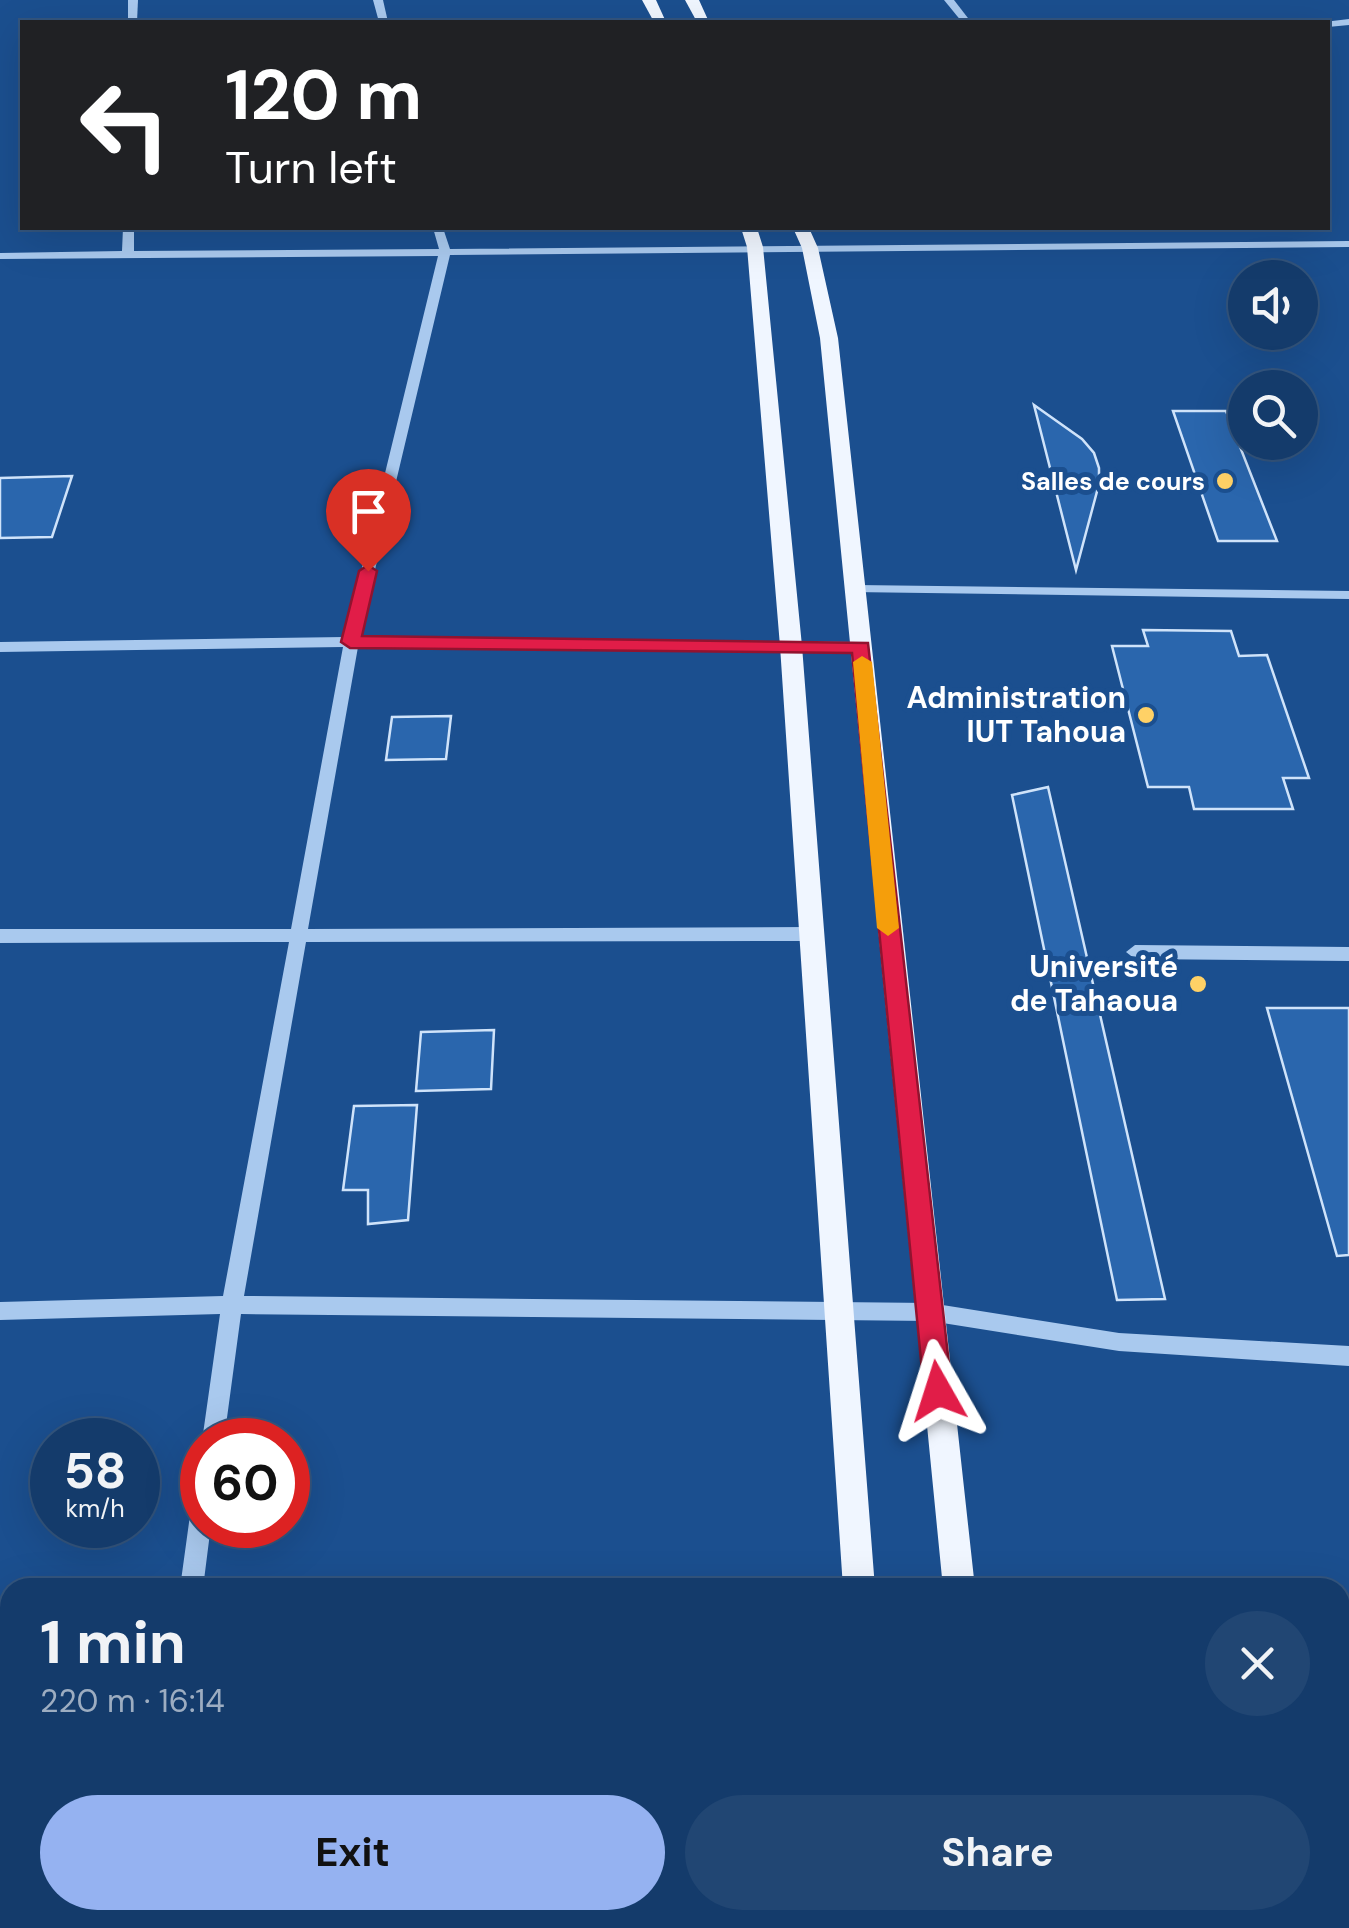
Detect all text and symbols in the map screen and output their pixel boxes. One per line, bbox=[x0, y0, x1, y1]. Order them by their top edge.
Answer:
text: 120 m bbox=[225, 50, 422, 141]
icon: left bbox=[60, 60, 190, 190]
text: Turn left bbox=[225, 138, 397, 197]
map controls bbox=[1228, 260, 1318, 460]
button: sound bbox=[1228, 260, 1318, 350]
button: search bbox=[1228, 370, 1318, 460]
place label: Salles de cours bbox=[1021, 465, 1205, 498]
pin bbox=[326, 469, 411, 572]
marker: Salles de cours bbox=[1214, 470, 1236, 492]
icon: arrive bbox=[341, 484, 396, 539]
place label: Administration IUT Tahoua bbox=[906, 678, 1126, 751]
marker: Administration IUT Tahoua bbox=[1135, 704, 1157, 726]
place label: Université de Tahaoua bbox=[1010, 947, 1178, 1020]
marker: Université de Tahaoua bbox=[1187, 973, 1209, 995]
position arrow bbox=[886, 1339, 990, 1443]
speed limit sign: 60 bbox=[180, 1418, 310, 1548]
text: 58 bbox=[64, 1438, 126, 1504]
text: km/h bbox=[65, 1492, 125, 1525]
text: 1 min bbox=[40, 1603, 186, 1682]
button: close bbox=[1205, 1611, 1310, 1716]
text: 220 m · 16:14 bbox=[40, 1680, 225, 1722]
button: Exit bbox=[40, 1795, 665, 1910]
button: Share bbox=[685, 1795, 1310, 1910]

